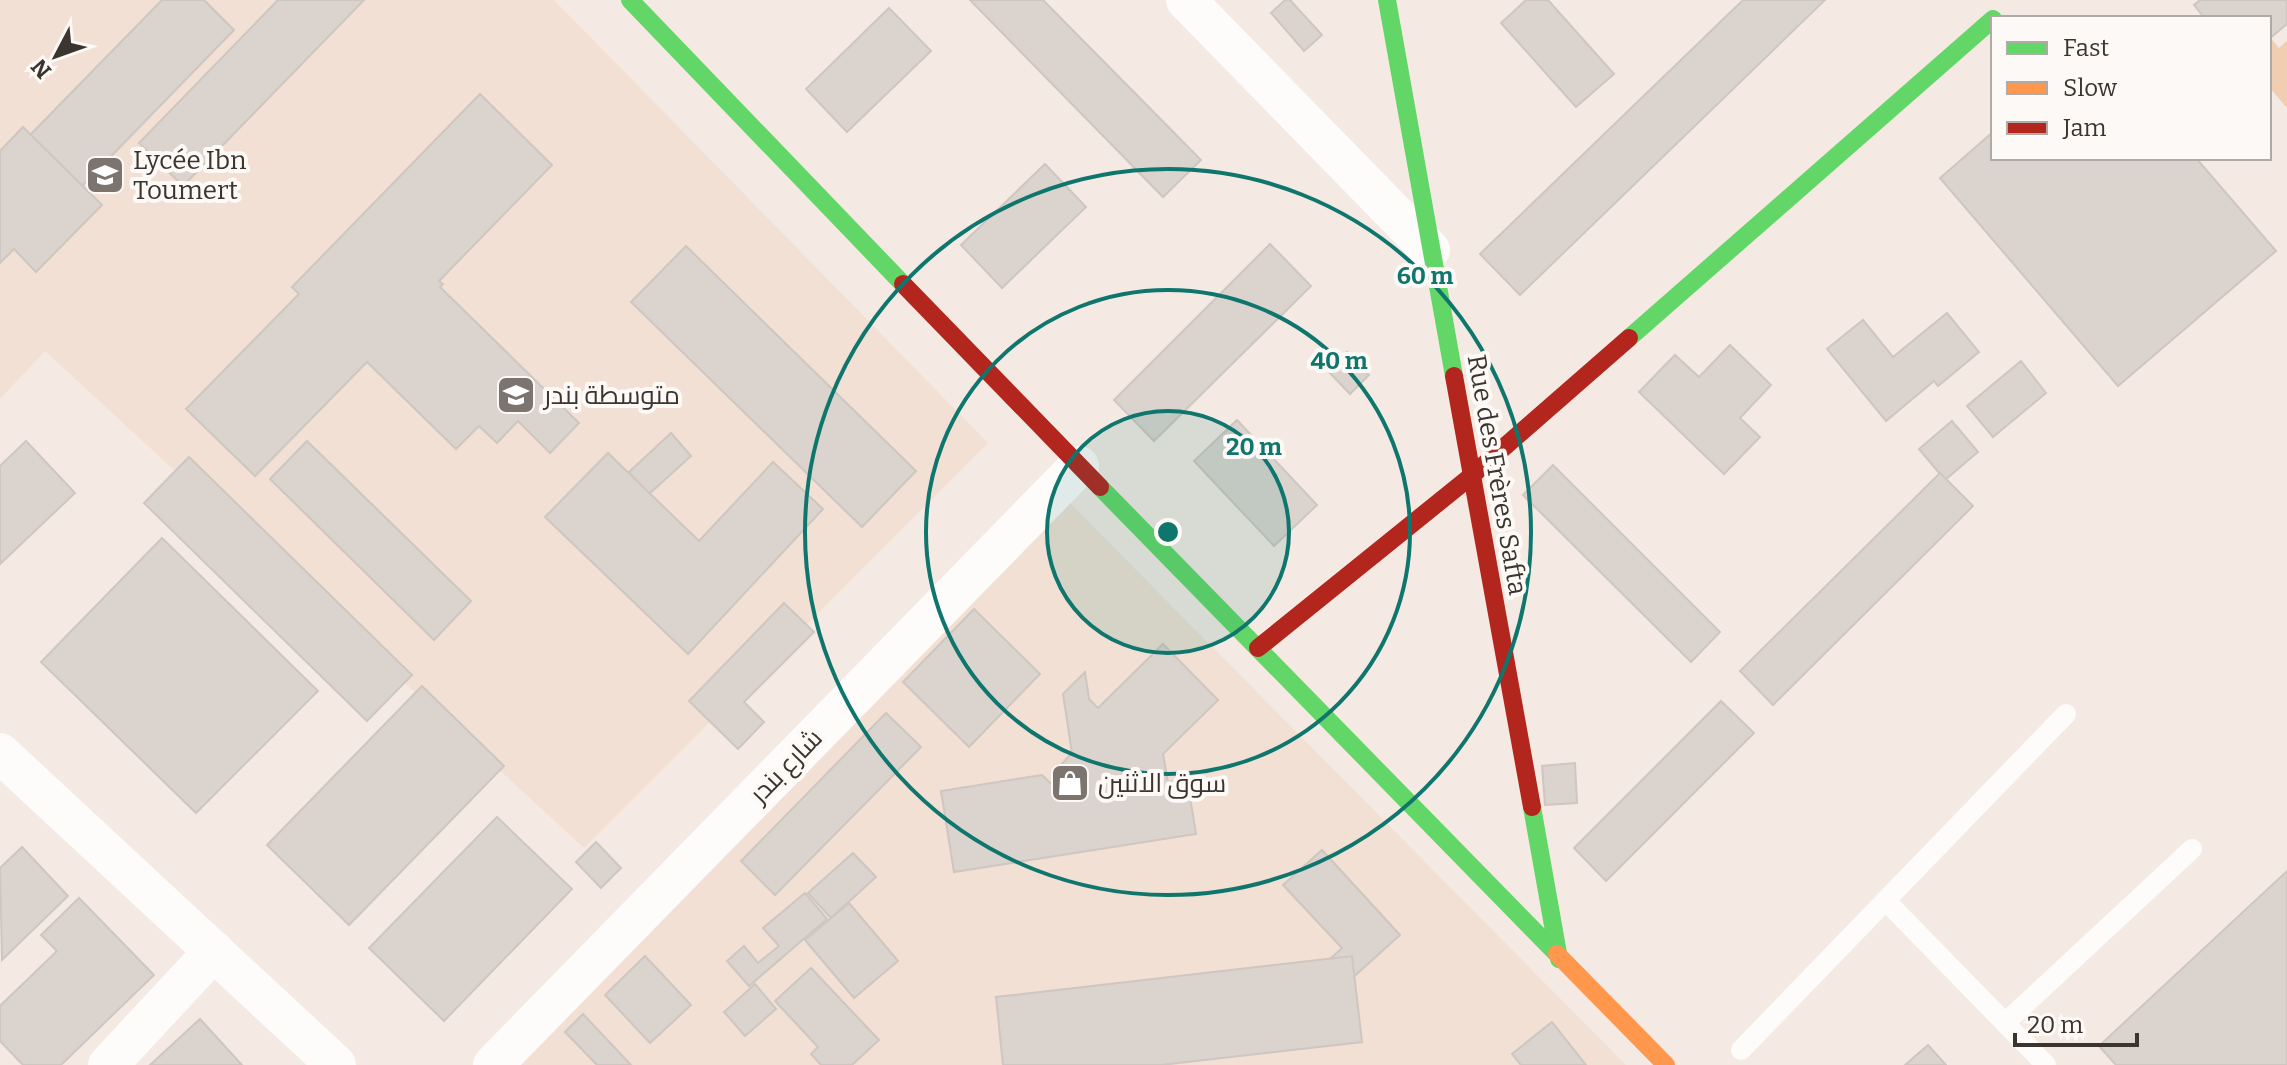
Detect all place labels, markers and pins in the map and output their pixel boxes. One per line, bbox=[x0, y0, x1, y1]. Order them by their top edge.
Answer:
place label: Lycée Ibn Toumert bbox=[133, 145, 247, 206]
school or university icon: Lycée Ibn Toumert bbox=[84, 154, 126, 196]
school or university icon: متوسطة بندر bbox=[495, 374, 537, 416]
place label: متوسطة بندر bbox=[542, 380, 680, 411]
centre of rings bbox=[1154, 518, 1182, 546]
shop icon: ﺳﻮق اﻻﺛﻨﻴﻦ bbox=[1049, 762, 1091, 804]
place label: ﺳﻮق اﻻﺛﻨﻴﻦ bbox=[1098, 768, 1226, 799]

